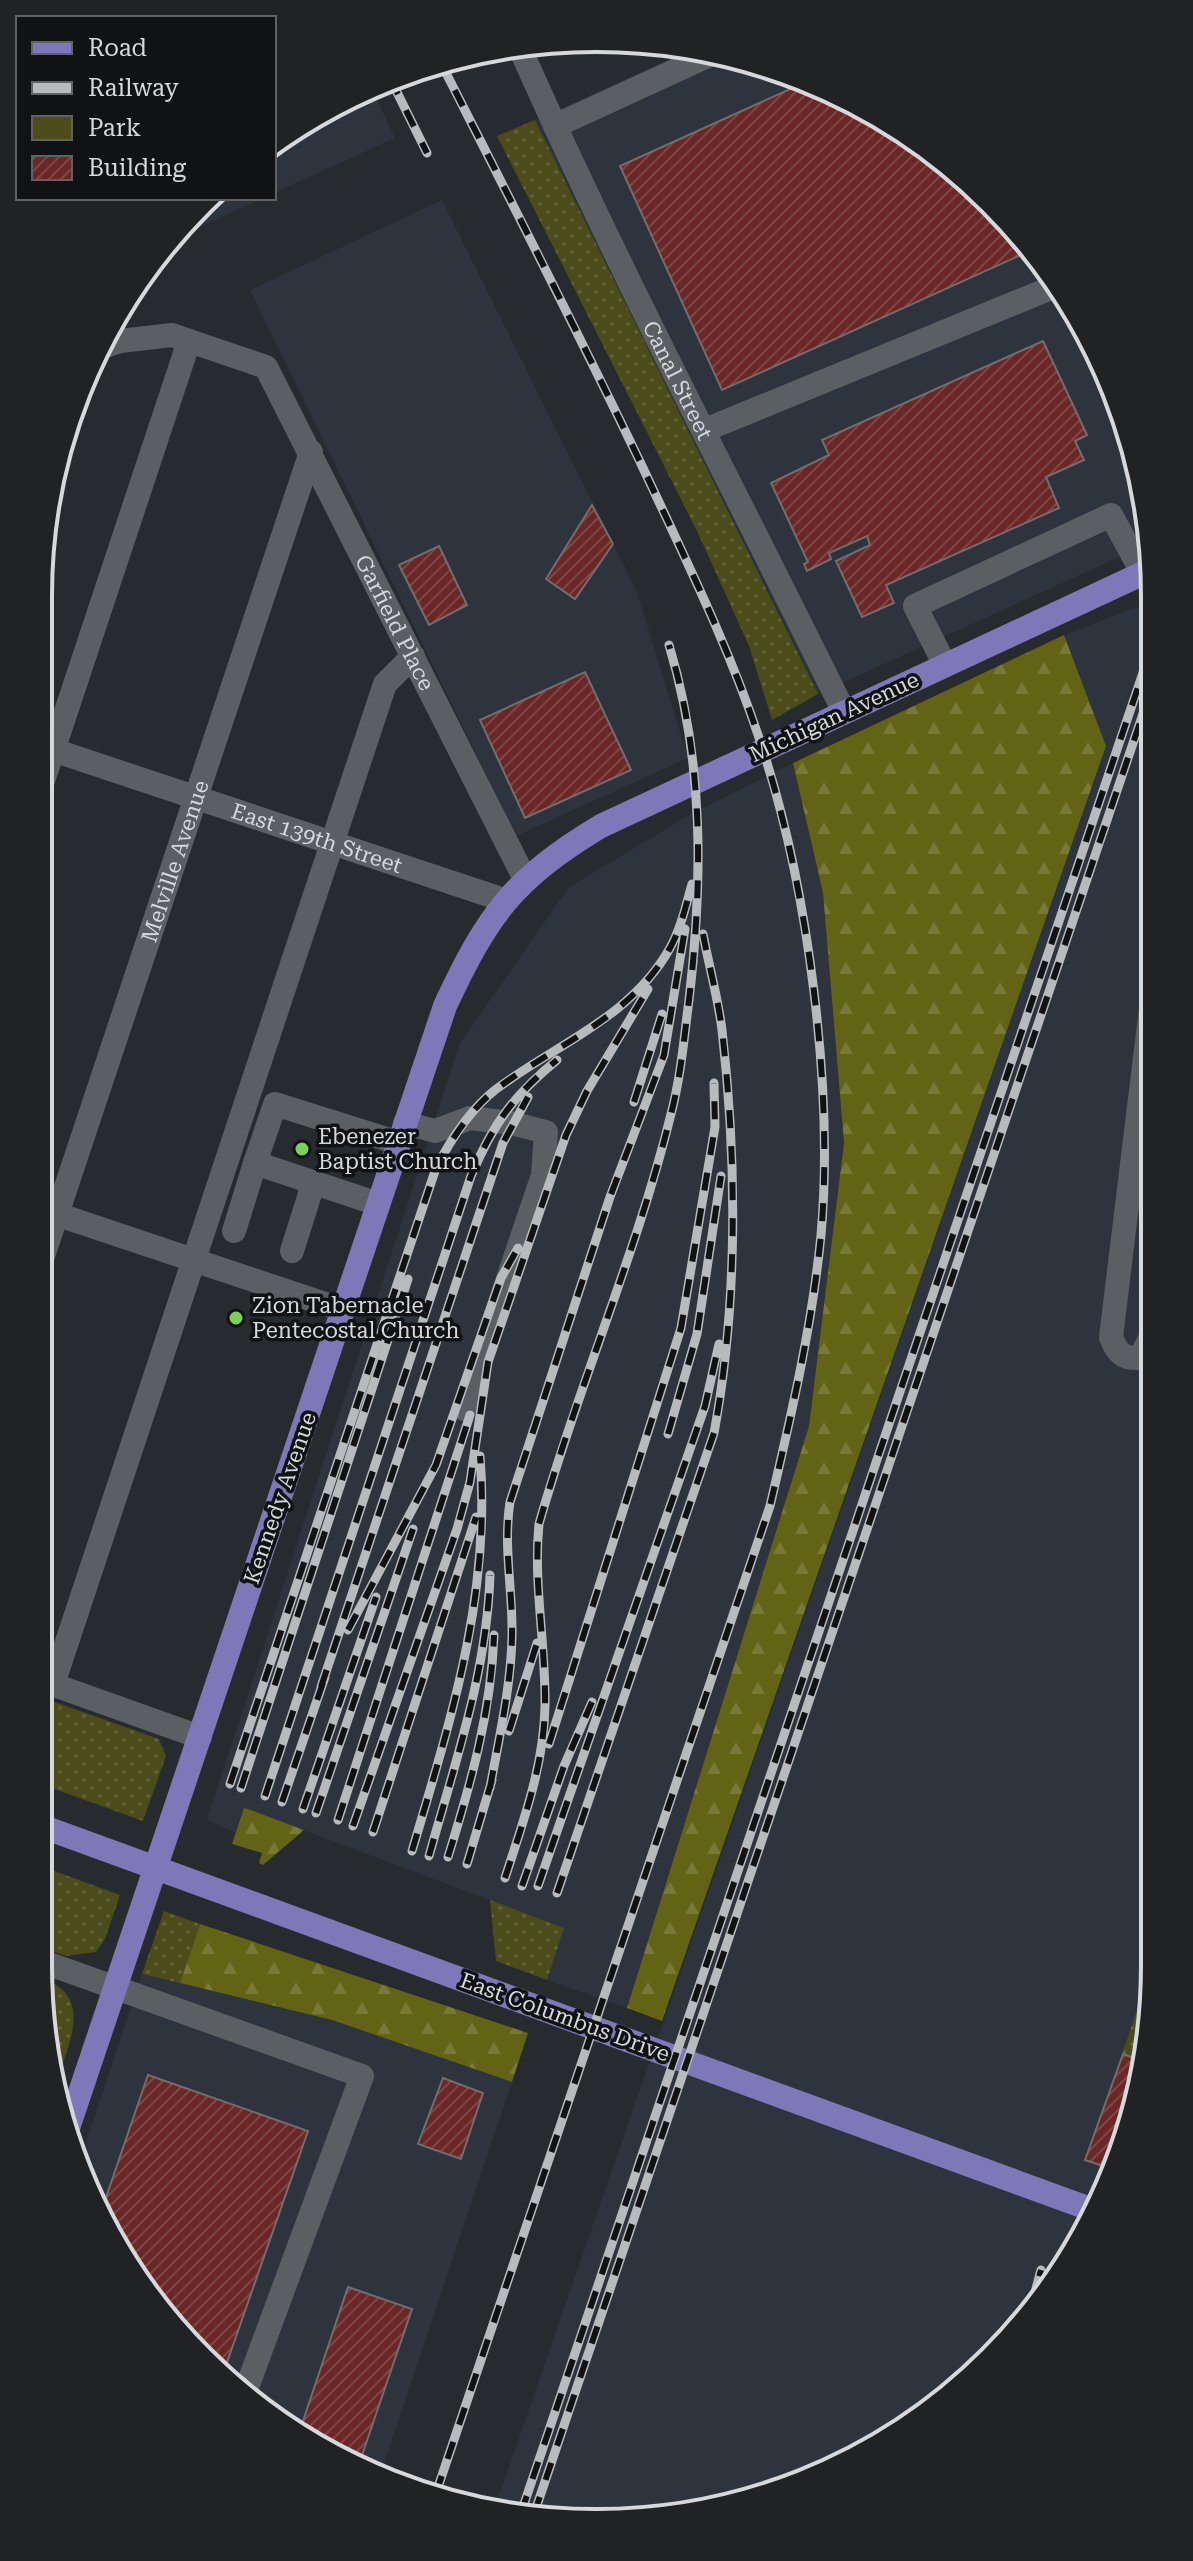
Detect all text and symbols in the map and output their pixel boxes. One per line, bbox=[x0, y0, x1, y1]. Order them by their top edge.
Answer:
legend bbox=[16, 16, 276, 200]
text: Road bbox=[88, 34, 147, 62]
text: Railway bbox=[88, 74, 179, 102]
text: Park bbox=[88, 114, 141, 142]
text: Building bbox=[88, 154, 186, 182]
street label: Canal Street bbox=[638, 317, 718, 444]
street label: Garfield Place bbox=[351, 550, 440, 694]
street label: Michigan Avenue bbox=[745, 667, 923, 767]
street label: Melville Avenue bbox=[136, 777, 213, 945]
street label: East 139th Street bbox=[228, 798, 406, 878]
place label: Ebenezer Baptist Church bbox=[318, 1124, 477, 1174]
marker: Ebenezer Baptist Church bbox=[293, 1140, 311, 1158]
place label: Zion Tabernacle Pentecostal Church bbox=[252, 1293, 460, 1343]
marker: Zion Tabernacle Pentecostal Church bbox=[227, 1309, 245, 1327]
street label: Kennedy Avenue bbox=[239, 1409, 321, 1587]
street label: East Columbus Drive bbox=[457, 1967, 673, 2067]

